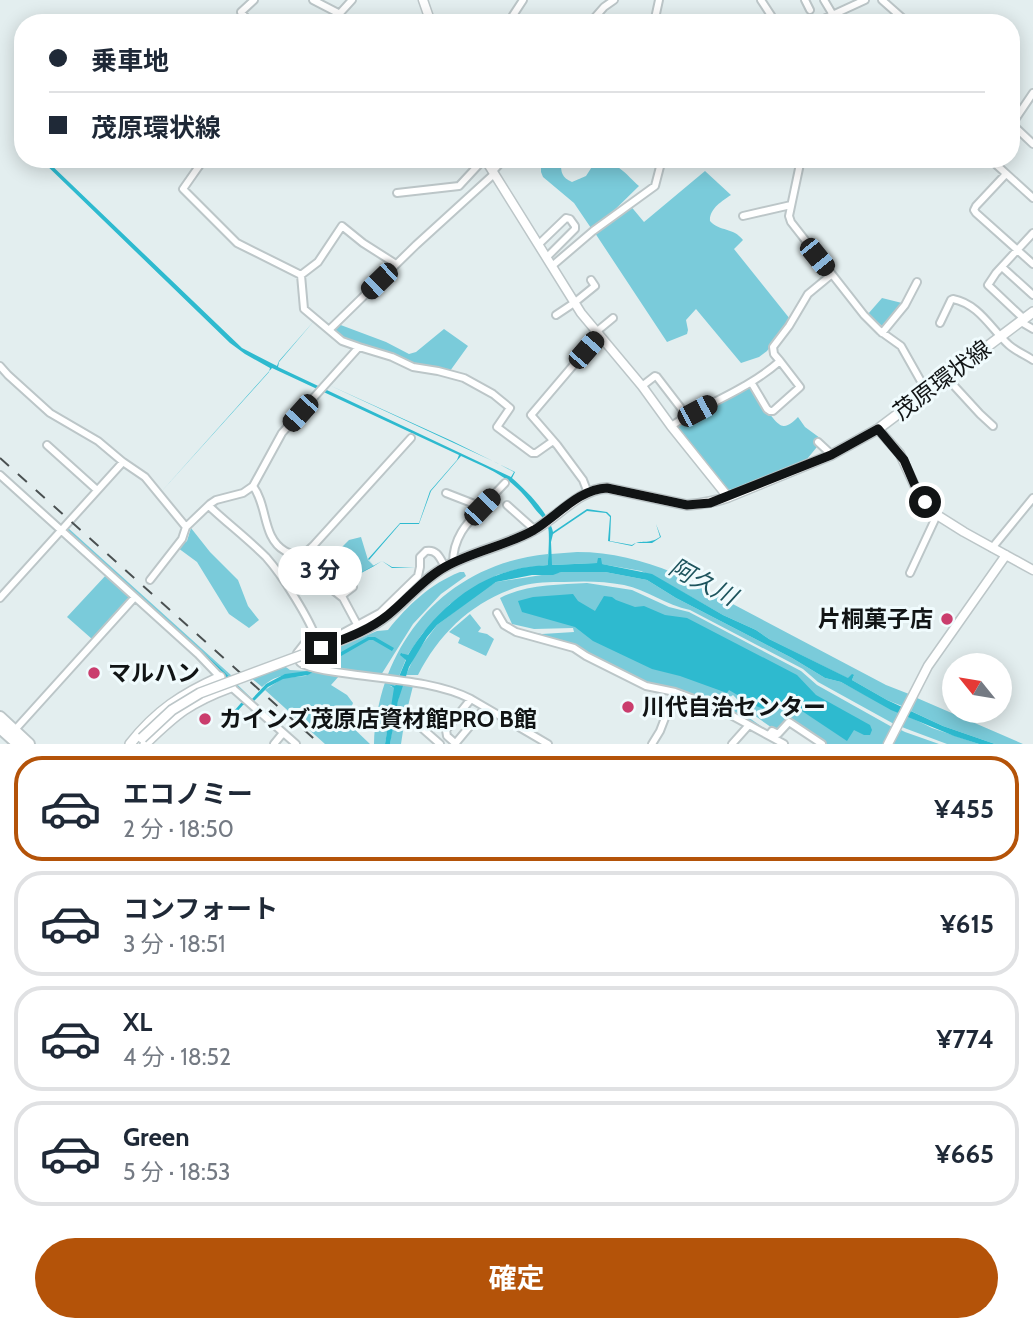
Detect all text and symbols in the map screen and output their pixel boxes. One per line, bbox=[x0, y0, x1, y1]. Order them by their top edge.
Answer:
text: 乗車地 bbox=[91, 45, 169, 77]
text: 茂原環状線 bbox=[91, 112, 221, 144]
car bbox=[796, 234, 839, 280]
car bbox=[357, 259, 402, 303]
car bbox=[565, 327, 608, 373]
street label: 茂原環状線 bbox=[888, 334, 996, 426]
car bbox=[279, 390, 322, 436]
car bbox=[674, 392, 721, 430]
car bbox=[460, 485, 505, 529]
route start bbox=[909, 486, 941, 518]
callout: 3 分 bbox=[279, 546, 363, 596]
water label: 阿久川 bbox=[665, 552, 744, 613]
text: 3 分 bbox=[300, 556, 340, 584]
place label: 片桐菓子店 bbox=[818, 605, 933, 633]
marker: 片桐菓子店 bbox=[939, 611, 955, 627]
route end bbox=[305, 632, 337, 664]
north arrow bbox=[942, 653, 1012, 723]
map controls bbox=[942, 653, 1012, 723]
place label: マルハン bbox=[108, 659, 200, 687]
marker: マルハン bbox=[86, 665, 102, 681]
place label: 川代自治センター bbox=[642, 693, 826, 721]
marker: 川代自治センター bbox=[620, 699, 636, 715]
place label: カインズ茂原店資材館PRO B館 bbox=[219, 705, 537, 733]
marker: カインズ茂原店資材館PRO B館 bbox=[197, 711, 213, 727]
icon: car bbox=[39, 777, 102, 840]
text: エコノミー bbox=[123, 778, 253, 810]
text: ¥455 bbox=[934, 793, 994, 825]
text: 2 分 · 18:50 bbox=[123, 815, 234, 843]
icon: car bbox=[39, 892, 102, 955]
text: コンフォート bbox=[123, 893, 278, 925]
text: ¥615 bbox=[940, 908, 994, 940]
text: 3 分 · 18:51 bbox=[123, 930, 226, 958]
text: XL bbox=[123, 1006, 152, 1038]
icon: car bbox=[39, 1007, 102, 1070]
text: ¥774 bbox=[936, 1023, 994, 1055]
text: 4 分 · 18:52 bbox=[123, 1043, 231, 1071]
text: Green bbox=[123, 1121, 190, 1153]
icon: car bbox=[39, 1122, 102, 1185]
text: ¥665 bbox=[935, 1138, 994, 1170]
text: 5 分 · 18:53 bbox=[123, 1158, 231, 1186]
button: 確定 bbox=[35, 1238, 998, 1318]

